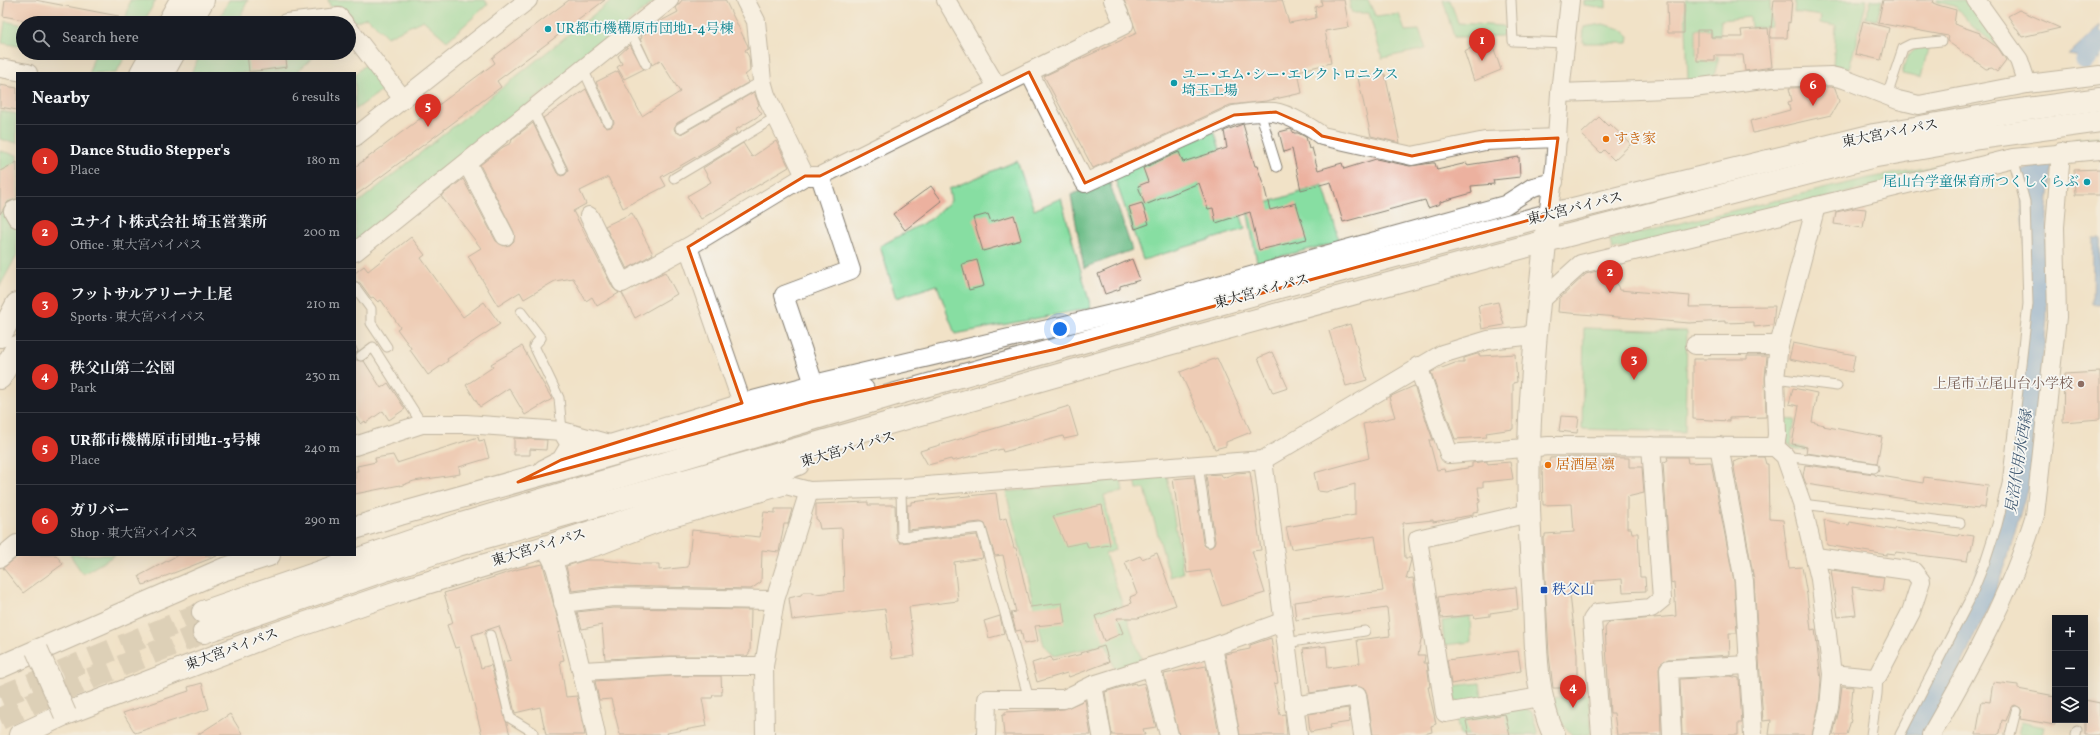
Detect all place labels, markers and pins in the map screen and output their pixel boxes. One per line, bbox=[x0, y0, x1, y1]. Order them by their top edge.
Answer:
place label: UR都市機構原市団地1-4号棟 bbox=[556, 20, 734, 39]
marker: UR都市機構原市団地1-4号棟 bbox=[543, 24, 553, 34]
pin: 1 bbox=[1469, 28, 1495, 61]
place label: ユー･エム･シー･エレクトロニクス 埼玉工場 bbox=[1182, 66, 1399, 101]
pin: 6 bbox=[1800, 73, 1826, 106]
marker: ユー･エム･シー･エレクトロニクス 埼玉工場 bbox=[1169, 78, 1179, 88]
pin: 5 bbox=[415, 94, 441, 127]
place label: すき家 bbox=[1614, 130, 1656, 149]
marker: すき家 bbox=[1601, 134, 1611, 144]
place label: 尾山台学童保育所つくしくらぶ bbox=[1883, 173, 2079, 192]
marker: 尾山台学童保育所つくしくらぶ bbox=[2082, 177, 2092, 187]
pin: 2 bbox=[1597, 260, 1623, 293]
pin: 3 bbox=[1621, 347, 1647, 380]
place label: 上尾市立尾山台小学校 bbox=[1933, 375, 2073, 394]
marker: 上尾市立尾山台小学校 bbox=[2076, 379, 2086, 389]
place label: 居酒屋 凛 bbox=[1556, 456, 1615, 475]
marker: 居酒屋 凛 bbox=[1543, 460, 1553, 470]
place label: 秩父山 bbox=[1552, 581, 1594, 600]
marker: 秩父山 bbox=[1539, 585, 1549, 595]
pin: 4 bbox=[1560, 675, 1586, 708]

